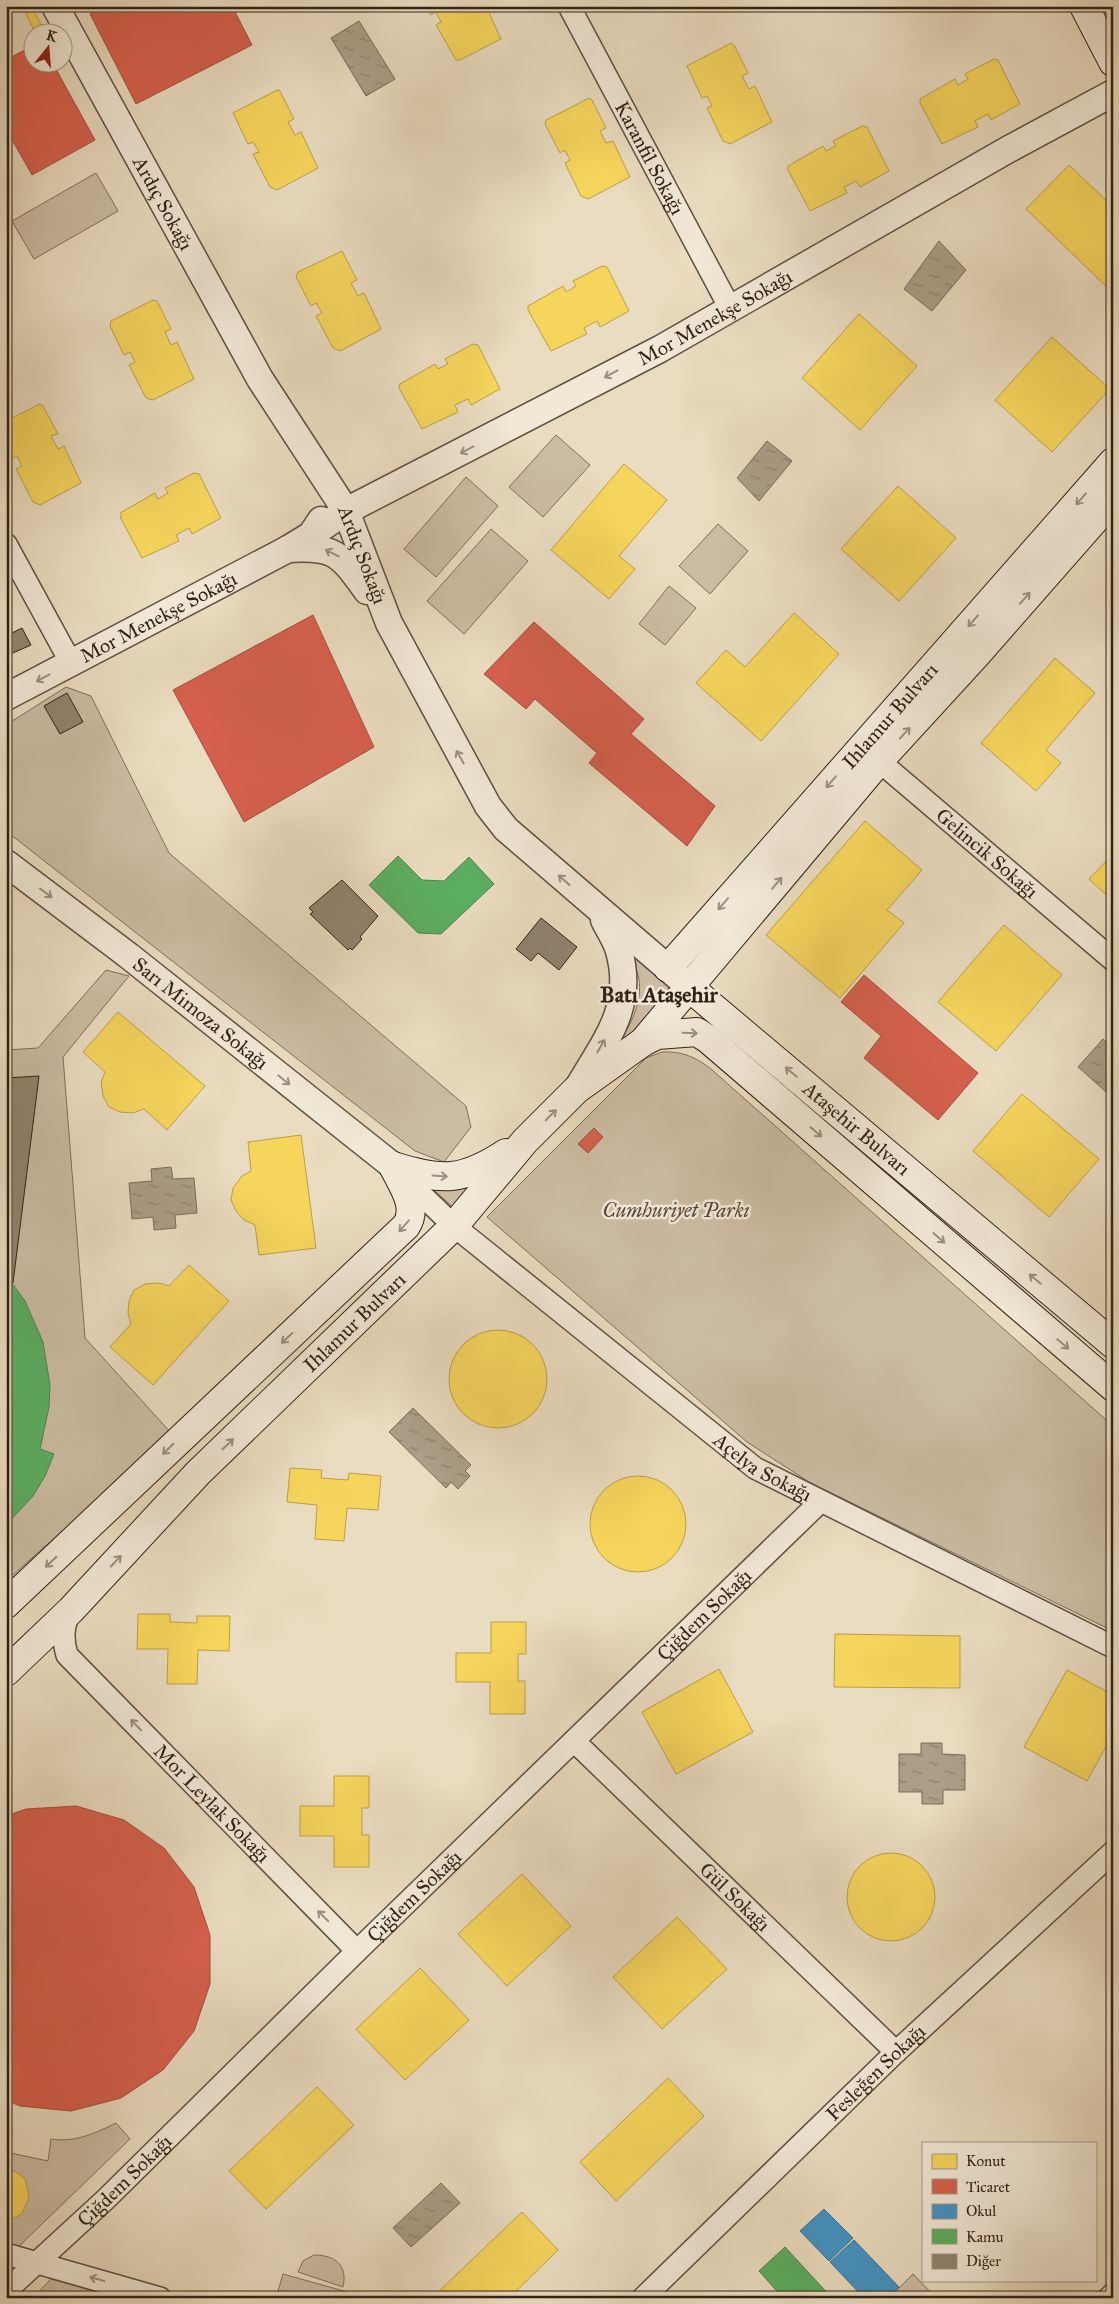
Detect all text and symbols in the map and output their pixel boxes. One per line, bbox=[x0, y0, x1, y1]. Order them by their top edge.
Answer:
north arrow bbox=[22, 22, 72, 72]
text: K bbox=[44, 26, 60, 46]
street label: Karanfil Sokağı bbox=[610, 97, 690, 219]
street label: Ardıç Sokağı bbox=[127, 151, 199, 255]
street label: Mor Menekşe Sokağı bbox=[634, 264, 797, 370]
one-way arrow bbox=[604, 370, 619, 379]
one-way arrow bbox=[460, 446, 475, 455]
one-way arrow bbox=[1075, 492, 1086, 505]
street label: Ardıç Sokağı bbox=[333, 501, 393, 608]
one-way arrow bbox=[324, 548, 339, 558]
street label: Mor Menekşe Sokağı bbox=[76, 566, 241, 668]
one-way arrow bbox=[1019, 592, 1031, 605]
one-way arrow bbox=[967, 614, 979, 627]
street label: Ihlamur Bulvarı bbox=[837, 658, 943, 773]
one-way arrow bbox=[36, 674, 51, 683]
one-way arrow bbox=[899, 726, 911, 739]
one-way arrow bbox=[455, 751, 465, 765]
one-way arrow bbox=[825, 776, 837, 789]
street label: Gelincik Sokağı bbox=[931, 803, 1044, 903]
one-way arrow bbox=[557, 874, 570, 886]
one-way arrow bbox=[772, 877, 783, 890]
one-way arrow bbox=[39, 888, 53, 898]
one-way arrow bbox=[718, 897, 729, 910]
street label: Sarı Mimoza Sokağı bbox=[128, 952, 274, 1075]
district label: Batı Ataşehir bbox=[600, 981, 719, 1008]
one-way arrow bbox=[682, 1028, 698, 1038]
one-way arrow bbox=[597, 1040, 607, 1054]
one-way arrow bbox=[785, 1067, 798, 1078]
one-way arrow bbox=[277, 1074, 290, 1085]
street label: Ataşehir Bulvarı bbox=[797, 1076, 916, 1181]
one-way arrow bbox=[545, 1109, 557, 1121]
one-way arrow bbox=[810, 1126, 823, 1138]
one-way arrow bbox=[432, 1172, 448, 1181]
park label: Cumhuriyet Parkı bbox=[603, 1198, 750, 1222]
one-way arrow bbox=[399, 1220, 410, 1233]
one-way arrow bbox=[933, 1233, 946, 1244]
street label: Ihlamur Bulvarı bbox=[298, 1267, 411, 1377]
one-way arrow bbox=[1029, 1273, 1042, 1284]
one-way arrow bbox=[280, 1332, 293, 1344]
one-way arrow bbox=[1056, 1338, 1069, 1349]
street label: Açelya Sokağı bbox=[708, 1427, 816, 1507]
one-way arrow bbox=[222, 1438, 235, 1450]
one-way arrow bbox=[162, 1443, 175, 1455]
one-way arrow bbox=[110, 1555, 122, 1568]
one-way arrow bbox=[45, 1556, 57, 1568]
street label: Çiğdem Sokağı bbox=[652, 1563, 757, 1666]
one-way arrow bbox=[129, 1719, 142, 1731]
street label: Mor Leylak Sokağı bbox=[149, 1739, 276, 1868]
street label: Çiğdem Sokağı bbox=[362, 1844, 466, 1947]
street label: Gül Sokağı bbox=[695, 1857, 776, 1937]
one-way arrow bbox=[317, 1910, 329, 1923]
street label: Fesleğen Sokağı bbox=[821, 2019, 931, 2126]
street label: Çiğdem Sokağı bbox=[72, 2129, 177, 2232]
legend bbox=[922, 2142, 1096, 2282]
text: Konut bbox=[966, 2152, 1006, 2170]
text: Ticaret bbox=[966, 2178, 1011, 2196]
text: Okul bbox=[966, 2202, 997, 2220]
text: Kamu bbox=[966, 2228, 1003, 2246]
text: Diğer bbox=[966, 2252, 1001, 2270]
one-way arrow bbox=[89, 2274, 105, 2284]

